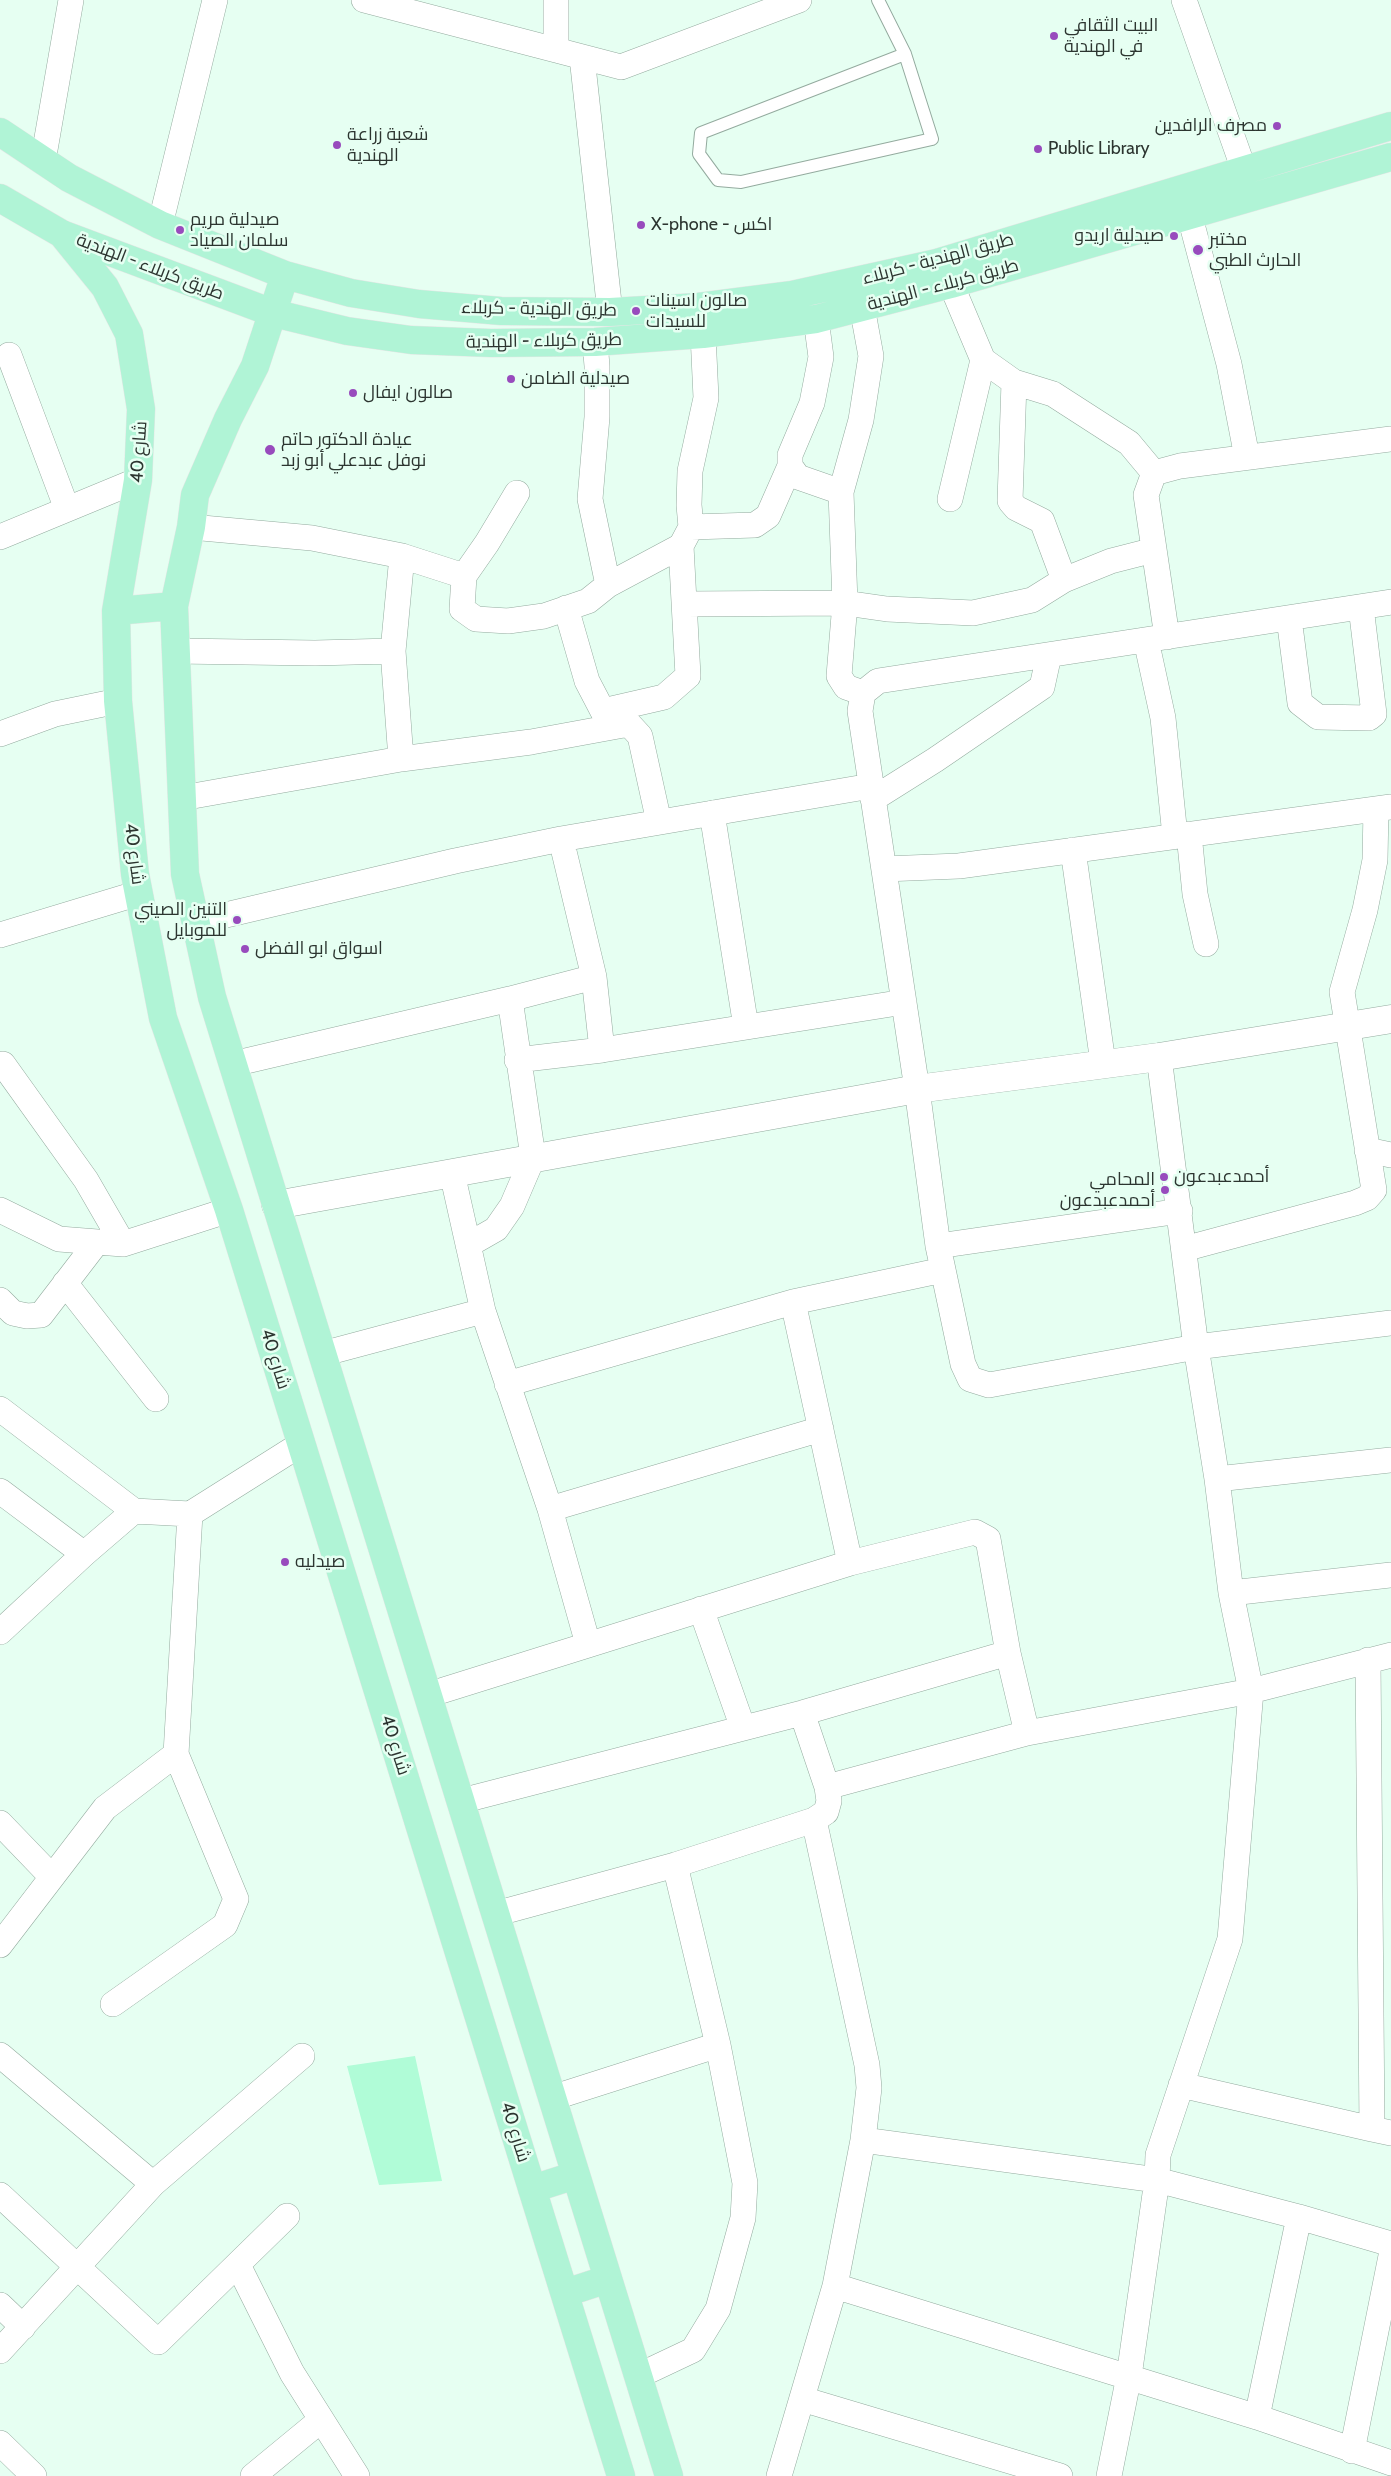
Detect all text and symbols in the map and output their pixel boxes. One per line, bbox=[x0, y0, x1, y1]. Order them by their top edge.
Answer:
place label: البيت الثقافي في الهندية bbox=[1064, 15, 1158, 58]
marker: البيت الثقافي في الهندية bbox=[1048, 30, 1060, 42]
place label: مصرف الرافدين bbox=[1155, 115, 1267, 137]
marker: مصرف الرافدين bbox=[1271, 120, 1283, 132]
place label: شعبة زراعة الهندية bbox=[347, 124, 428, 166]
place label: Public Library bbox=[1048, 138, 1150, 160]
marker: شعبة زراعة الهندية bbox=[331, 139, 343, 151]
marker: Public Library bbox=[1032, 143, 1044, 155]
place label: صيدلية مريم سلمان الصياد bbox=[190, 209, 288, 252]
place label: X-phone - اكس bbox=[651, 214, 772, 236]
marker: X-phone - اكس bbox=[635, 219, 647, 231]
marker: صيدلية مريم سلمان الصياد bbox=[174, 224, 186, 236]
place label: صيدلية اريدو bbox=[1074, 225, 1164, 247]
street label: طريق الهندية - كربلاء bbox=[860, 228, 1016, 290]
street label: طريق كربلاء - الهندية bbox=[73, 229, 227, 305]
place label: مختبر الحارث الطبي bbox=[1209, 229, 1301, 272]
marker: صيدلية اريدو bbox=[1168, 230, 1180, 242]
marker: مختبر الحارث الطبي bbox=[1191, 243, 1205, 257]
street label: طريق كربلاء - الهندية bbox=[865, 254, 1021, 316]
place label: صالون اسينات للسيدات bbox=[646, 290, 747, 332]
street label: طريق الهندية - كربلاء bbox=[461, 297, 617, 321]
marker: صالون اسينات للسيدات bbox=[630, 305, 642, 317]
street label: طريق كربلاء - الهندية bbox=[466, 329, 622, 353]
place label: صيدلية الضامن bbox=[521, 368, 630, 390]
marker: صيدلية الضامن bbox=[505, 373, 517, 385]
place label: صالون ايفال bbox=[363, 382, 453, 404]
marker: صالون ايفال bbox=[347, 387, 359, 399]
street label: شارع 40 bbox=[126, 420, 152, 484]
place label: عيادة الدكتور حاتم نوفل عبدعلي أبو زبد bbox=[281, 429, 426, 472]
marker: عيادة الدكتور حاتم نوفل عبدعلي أبو زبد bbox=[263, 443, 277, 457]
street label: شارع 40 bbox=[120, 822, 148, 886]
place label: التنين الصيني للموبايل bbox=[134, 899, 227, 942]
marker: التنين الصيني للموبايل bbox=[231, 914, 243, 926]
place label: اسواق ابو الفضل bbox=[255, 938, 383, 960]
marker: اسواق ابو الفضل bbox=[239, 943, 251, 955]
place label: أحمدعبدعون bbox=[1174, 1166, 1269, 1188]
place label: المحامي أحمدعبدعون bbox=[1060, 1169, 1155, 1212]
marker: أحمدعبدعون bbox=[1158, 1171, 1170, 1183]
marker: المحامي أحمدعبدعون bbox=[1159, 1184, 1171, 1196]
street label: شارع 40 bbox=[256, 1326, 294, 1392]
place label: صيدليه bbox=[295, 1551, 345, 1573]
marker: صيدليه bbox=[279, 1556, 291, 1568]
street label: شارع 40 bbox=[376, 1712, 414, 1778]
street label: شارع 40 bbox=[496, 2099, 534, 2165]

